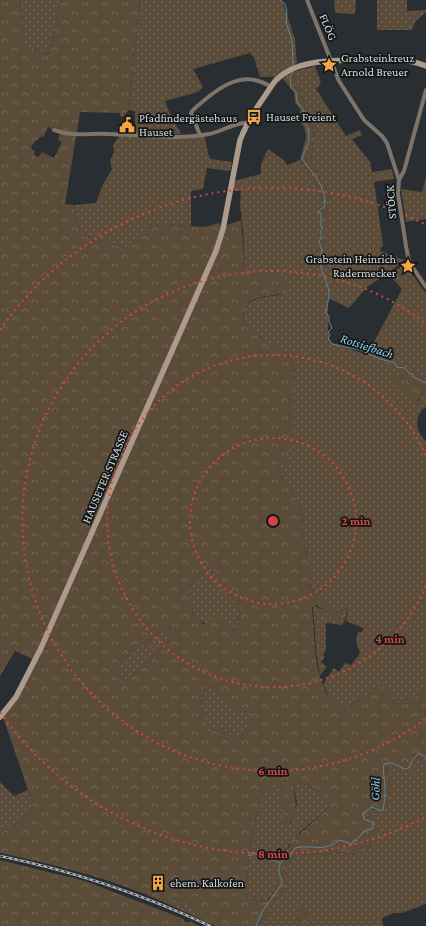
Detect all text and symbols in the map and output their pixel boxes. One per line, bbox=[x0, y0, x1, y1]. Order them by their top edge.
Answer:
street label: FLÖG bbox=[316, 12, 340, 43]
place label: Grabsteinkreuz Arnold Breuer bbox=[341, 51, 414, 79]
place icon: Grabsteinkreuz Arnold Breuer bbox=[320, 56, 338, 74]
bus stop icon: Hauset Freient bbox=[245, 108, 263, 126]
place label: Hauset Freient bbox=[266, 110, 337, 124]
place label: Pfadfindergästehaus Hauset bbox=[139, 111, 237, 139]
public building icon: Pfadfindergästehaus Hauset bbox=[118, 116, 136, 134]
street label: STÖCK bbox=[383, 184, 399, 219]
place label: Grabstein Heinrich Radermecker bbox=[305, 252, 397, 280]
place icon: Grabstein Heinrich Radermecker bbox=[399, 257, 417, 275]
water label: Rotsiefbach bbox=[339, 330, 395, 362]
street label: HAUSETER STRASSE bbox=[79, 428, 131, 525]
centre of rings bbox=[266, 514, 280, 528]
text: 2 min bbox=[342, 514, 371, 528]
text: 4 min bbox=[375, 632, 405, 646]
text: 6 min bbox=[258, 764, 288, 778]
water label: Göhl bbox=[367, 776, 383, 801]
text: 8 min bbox=[258, 847, 288, 861]
building icon: ehem. Kalkofen bbox=[149, 874, 167, 892]
place label: ehem. Kalkofen bbox=[170, 876, 244, 890]

